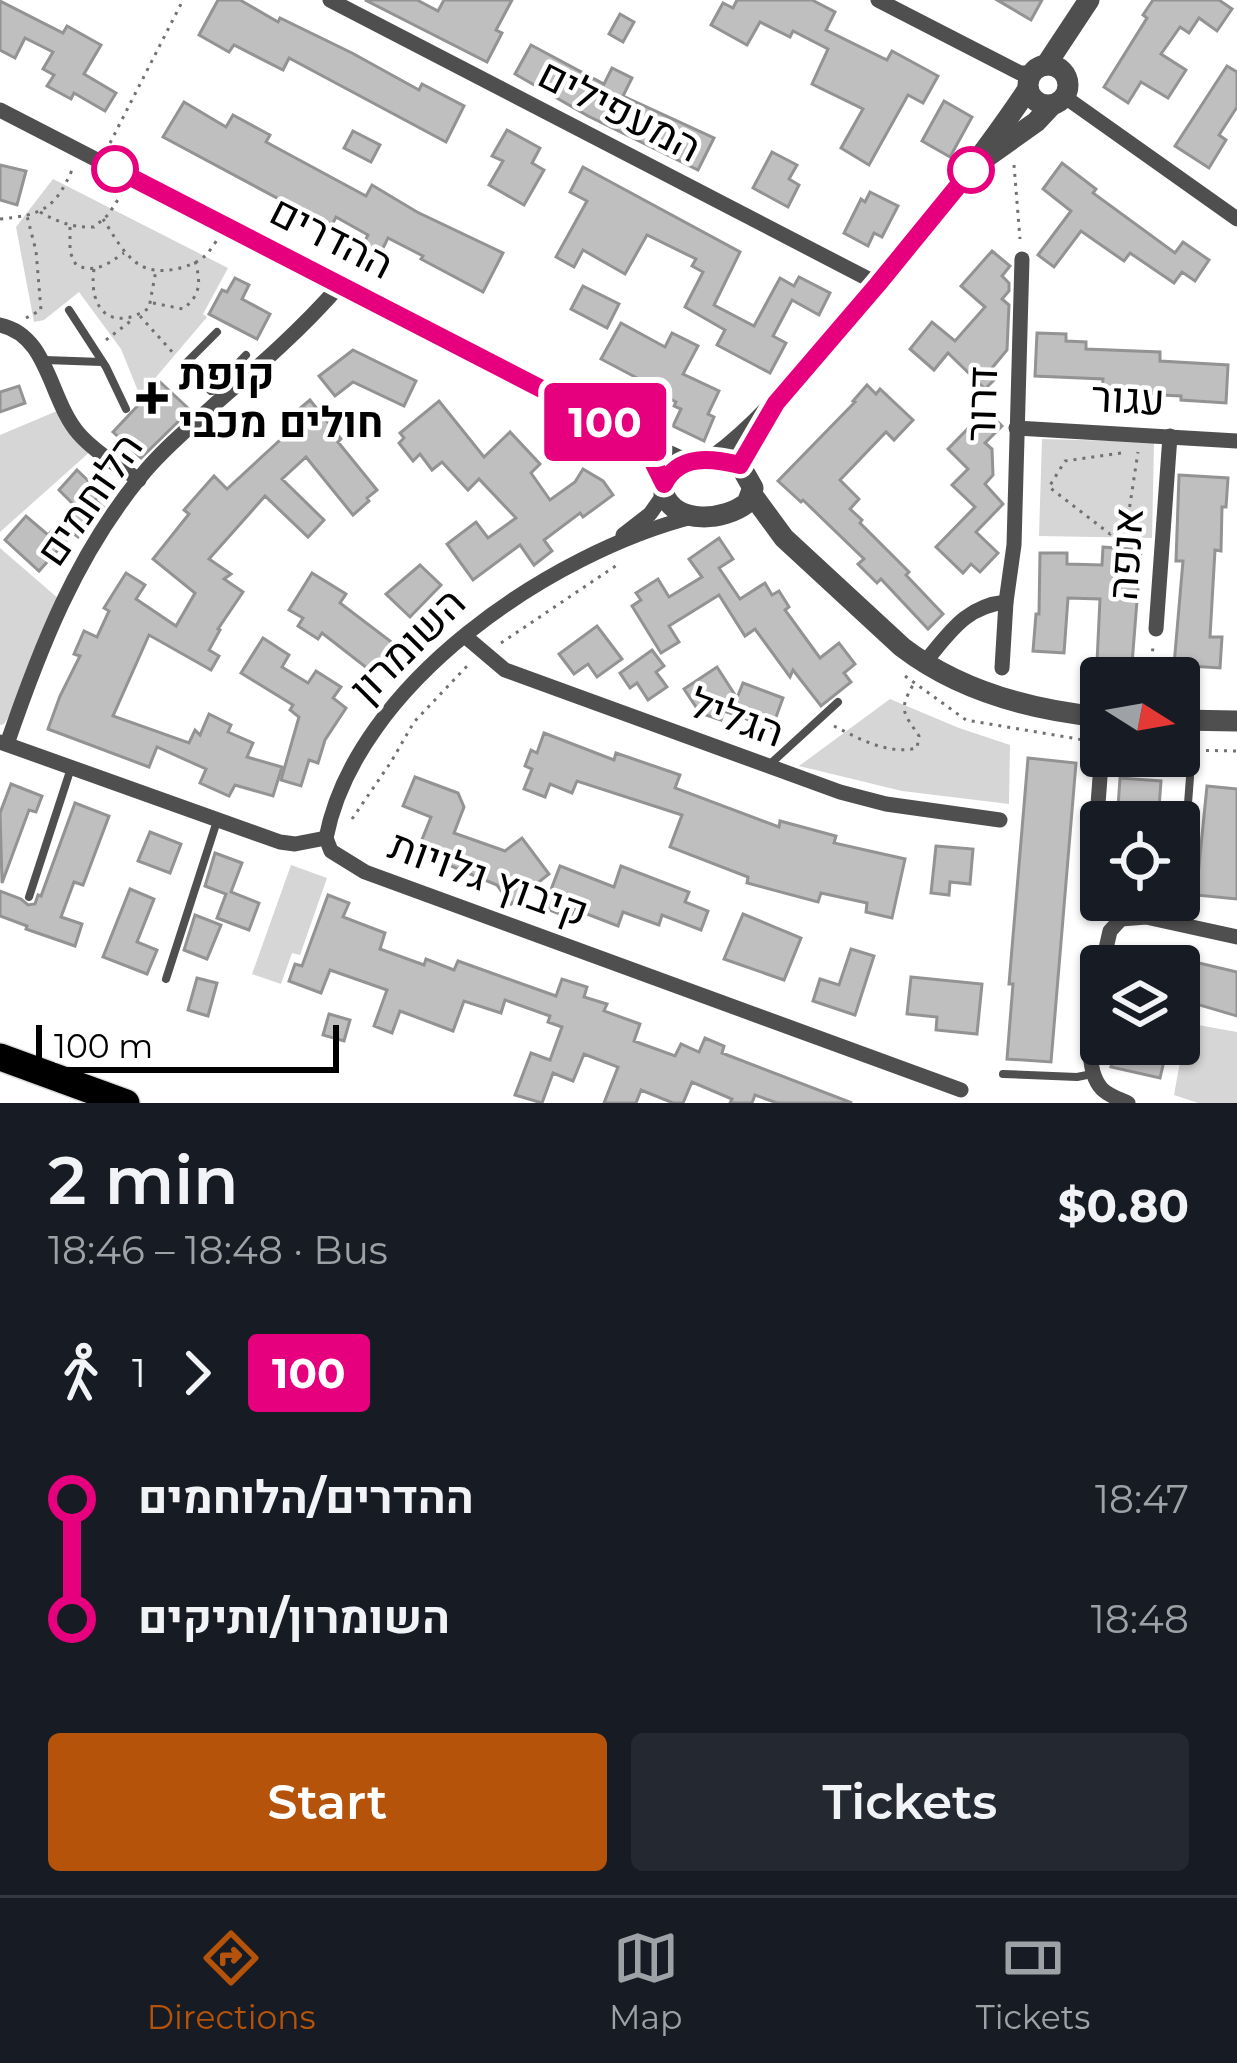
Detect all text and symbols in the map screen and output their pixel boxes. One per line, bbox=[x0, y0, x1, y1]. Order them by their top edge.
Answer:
street label: המעפילים bbox=[530, 47, 710, 173]
unlabelled marker bbox=[93, 147, 137, 191]
unlabelled marker bbox=[949, 148, 993, 192]
street label: ההדרים bbox=[262, 184, 402, 290]
place label: קופת חולים מכבי bbox=[179, 348, 383, 448]
street label: דרור bbox=[954, 365, 1008, 443]
street label: עגור bbox=[1090, 370, 1166, 426]
marker: קופת חולים מכבי bbox=[136, 382, 168, 414]
line badge: 100 bbox=[536, 383, 674, 461]
text: 100 bbox=[568, 396, 642, 448]
street label: הלוחמים bbox=[25, 423, 153, 575]
street label: אנפה bbox=[1096, 506, 1154, 602]
street label: השומרון bbox=[338, 576, 476, 714]
north arrow bbox=[1080, 657, 1200, 777]
map controls bbox=[1080, 657, 1200, 1065]
street label: הגליל bbox=[683, 676, 791, 758]
button: locate bbox=[1080, 801, 1200, 921]
street label: קיבוץ גלויות bbox=[382, 818, 596, 938]
button: layers bbox=[1080, 945, 1200, 1065]
scale bar bbox=[36, 1019, 339, 1072]
text: 100 m bbox=[54, 1026, 153, 1066]
text: 2 min bbox=[48, 1140, 238, 1221]
text: $0.80 bbox=[1058, 1178, 1189, 1233]
text: 18:46 – 18:48 · Bus bbox=[48, 1226, 388, 1274]
icon: walk bbox=[48, 1340, 114, 1406]
icon: forward bbox=[164, 1340, 230, 1406]
text: 100 bbox=[272, 1347, 346, 1399]
text: 1 bbox=[132, 1349, 146, 1397]
text: ההדרים/הלוחמים bbox=[138, 1469, 474, 1524]
text: 18:47 bbox=[1095, 1475, 1189, 1523]
text: השומרון/ותיקים bbox=[138, 1589, 450, 1644]
text: 18:48 bbox=[1091, 1595, 1189, 1643]
button: Start bbox=[48, 1733, 607, 1871]
button: Tickets bbox=[631, 1733, 1189, 1871]
tab: Directions bbox=[147, 1925, 316, 2037]
tab: Map bbox=[609, 1925, 682, 2037]
tab: Tickets bbox=[976, 1925, 1090, 2037]

